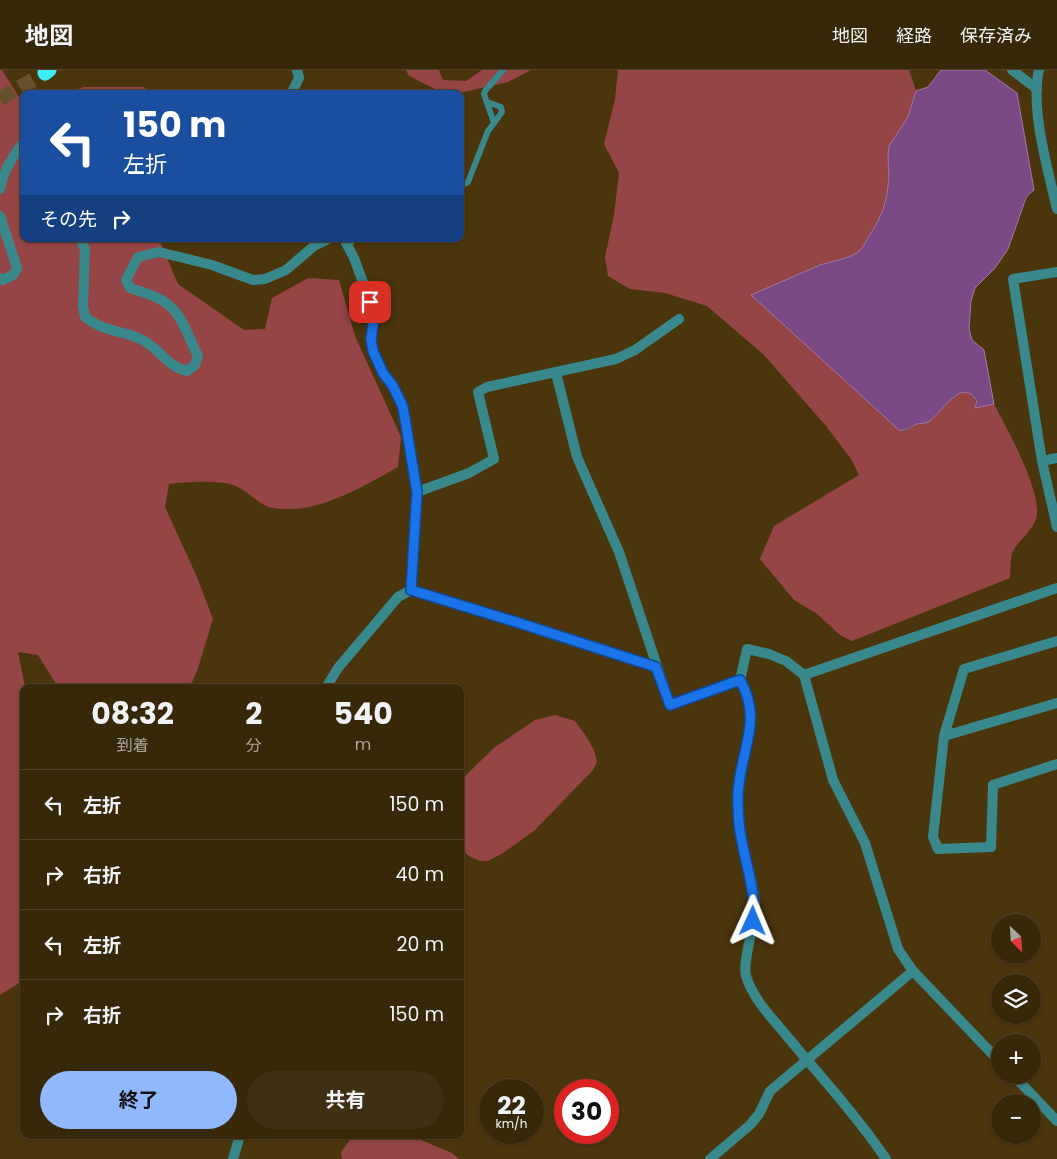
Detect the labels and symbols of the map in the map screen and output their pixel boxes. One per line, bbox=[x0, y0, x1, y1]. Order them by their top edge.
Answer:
pin bbox=[349, 281, 391, 323]
position arrow bbox=[726, 894, 778, 946]
north arrow bbox=[991, 914, 1041, 964]
speed limit sign: 30 bbox=[554, 1079, 619, 1144]

